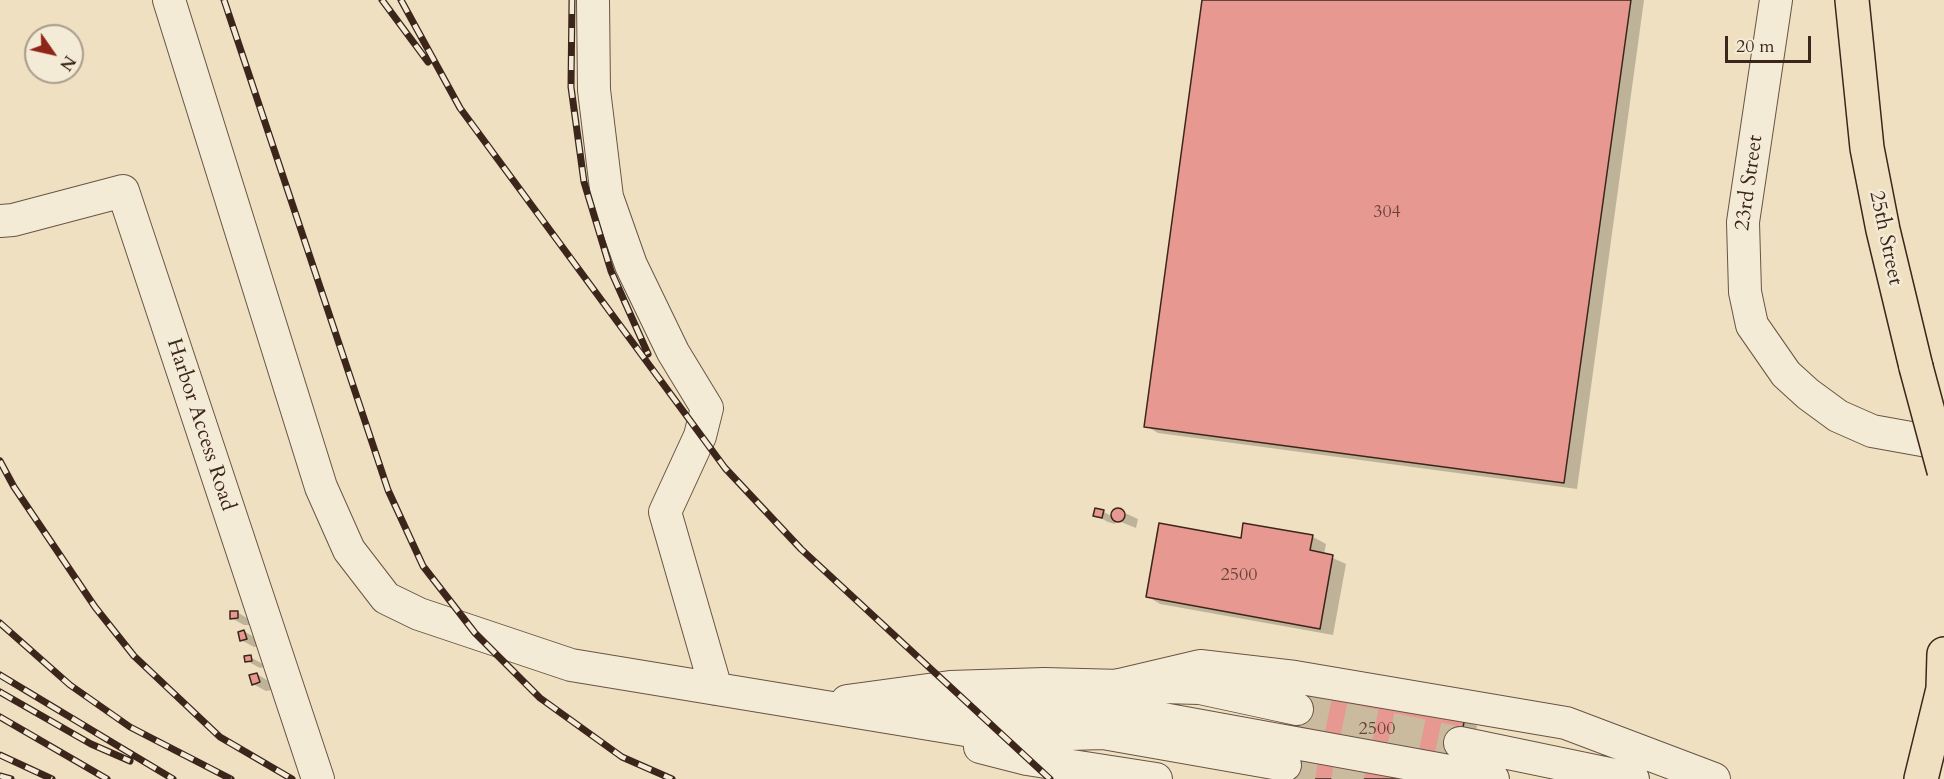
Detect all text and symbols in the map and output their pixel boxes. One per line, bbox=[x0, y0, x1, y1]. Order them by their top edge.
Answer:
north arrow bbox=[24, 24, 84, 84]
scale bar bbox=[1728, 24, 1814, 62]
text: 20 m bbox=[1736, 34, 1775, 59]
text: N bbox=[54, 51, 80, 75]
street label: 23rd Street bbox=[1731, 133, 1769, 233]
street label: 25th Street bbox=[1863, 189, 1907, 287]
house number: 304 bbox=[1373, 202, 1401, 224]
street label: Harbor Access Road bbox=[160, 336, 240, 514]
house number: 2500 bbox=[1221, 565, 1257, 587]
house number: 2500 bbox=[1359, 719, 1395, 741]

